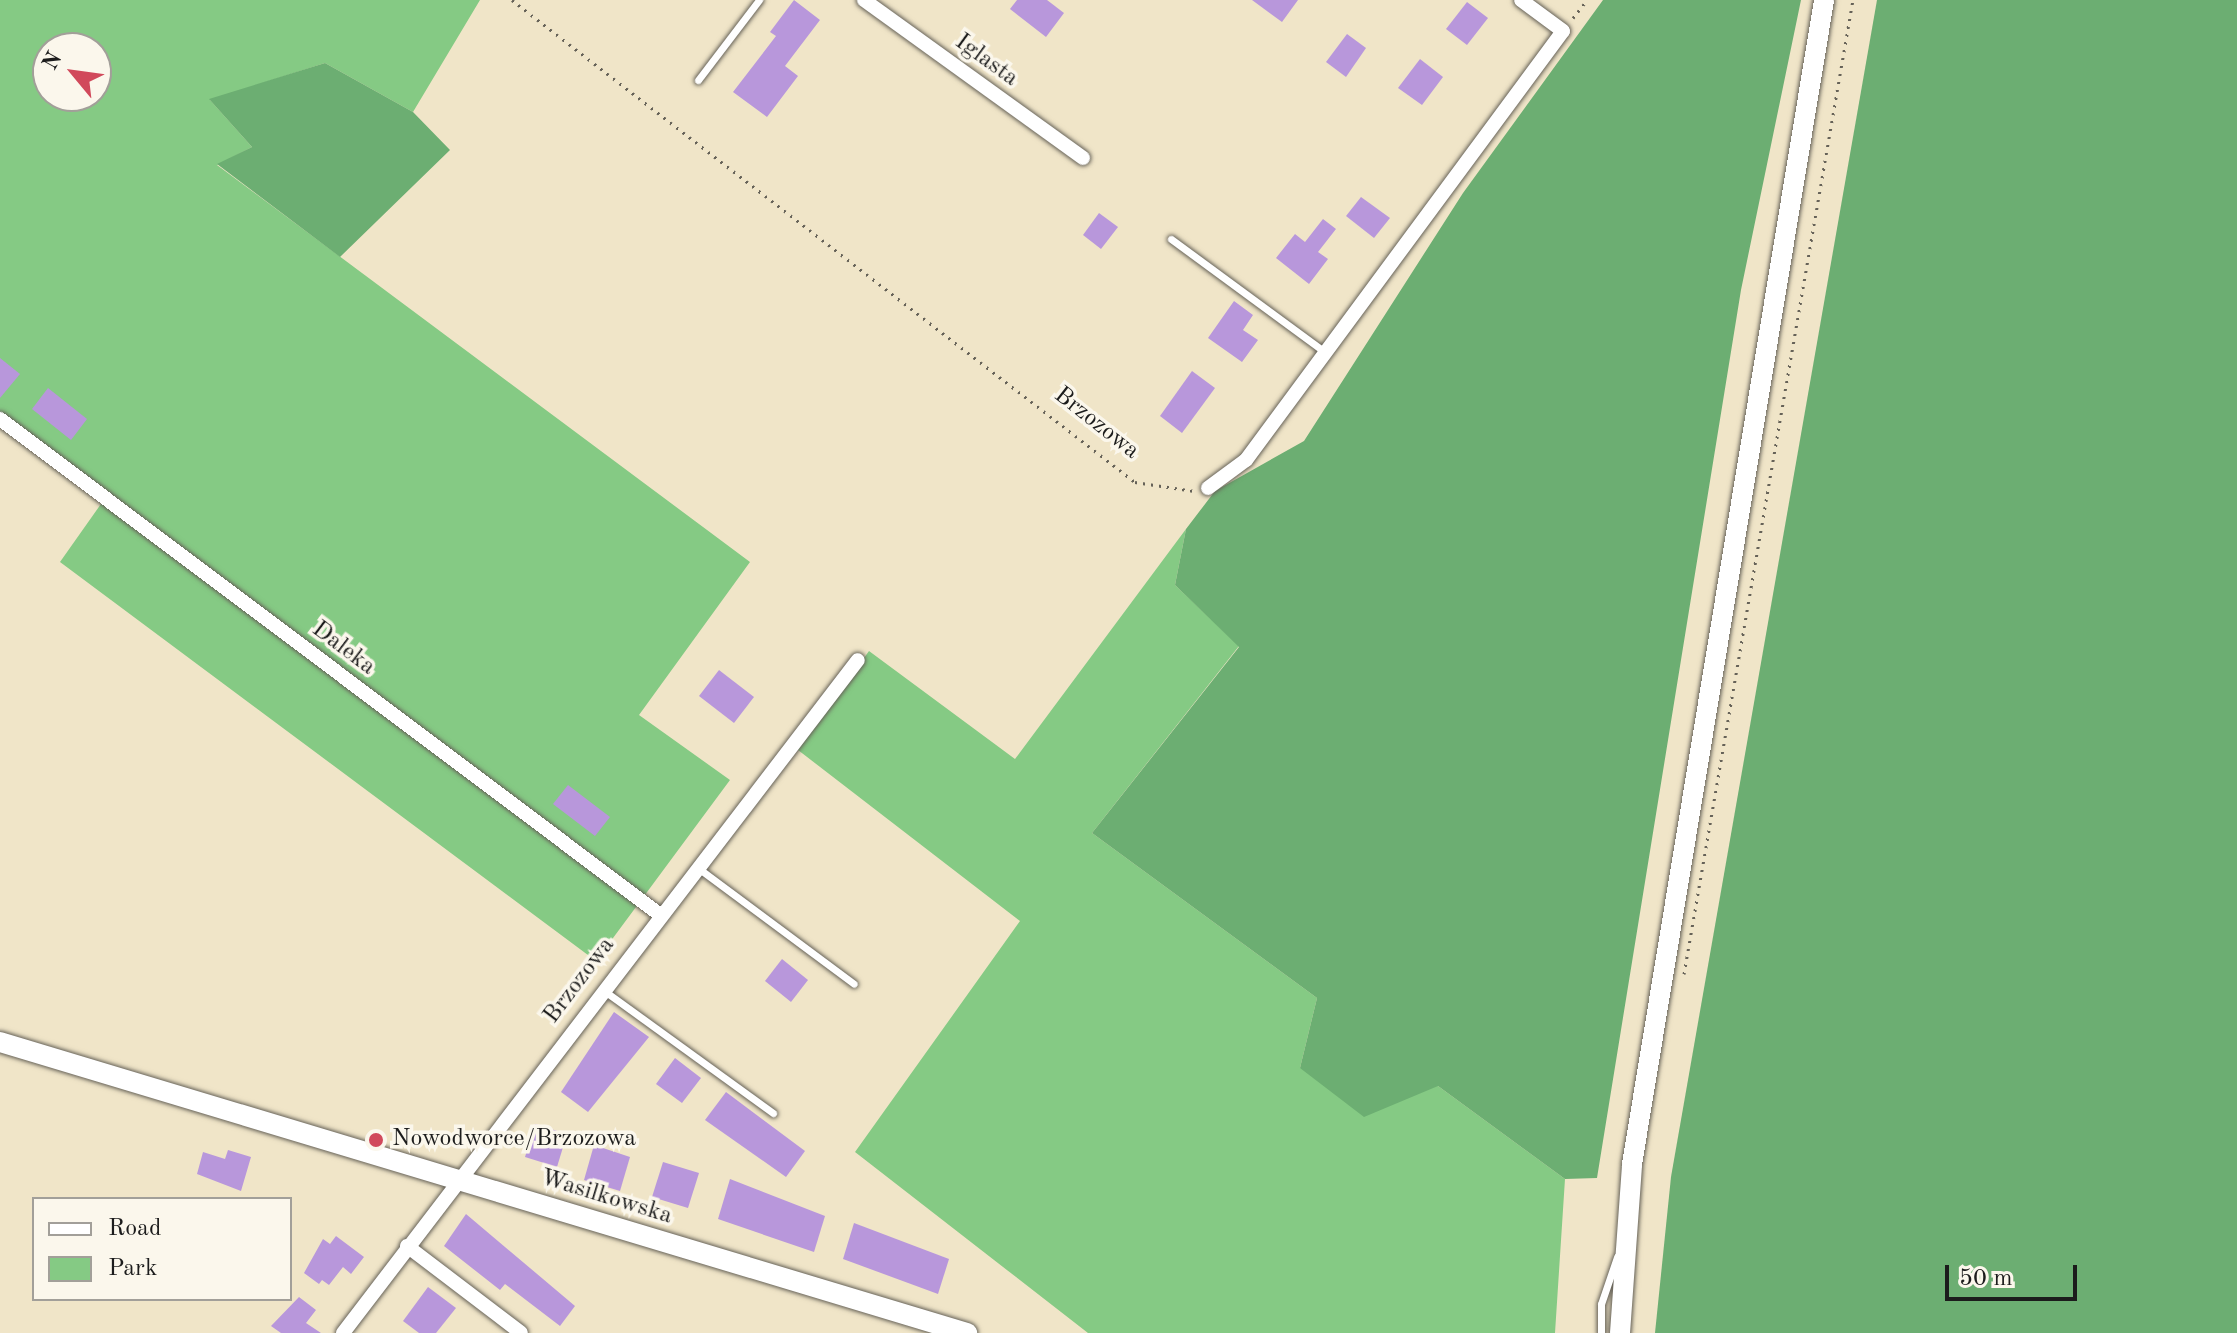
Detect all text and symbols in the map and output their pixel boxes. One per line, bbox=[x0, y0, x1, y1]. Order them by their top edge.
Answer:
street label: Iglasta bbox=[949, 28, 1023, 94]
north arrow bbox=[32, 32, 112, 112]
text: N bbox=[39, 49, 66, 74]
street label: Brzozowa bbox=[1047, 382, 1145, 466]
street label: Daleka bbox=[305, 616, 381, 682]
street label: Brzozowa bbox=[538, 932, 622, 1030]
place label: Nowodworce/Brzozowa bbox=[392, 1126, 636, 1154]
marker: Nowodworce/Brzozowa bbox=[367, 1131, 385, 1149]
street label: Wasilkowska bbox=[537, 1164, 675, 1232]
legend bbox=[32, 1197, 292, 1301]
text: Road bbox=[108, 1217, 161, 1241]
scale bar bbox=[1949, 1249, 2081, 1299]
text: Park bbox=[108, 1257, 157, 1281]
text: 50 m bbox=[1959, 1267, 2013, 1291]

